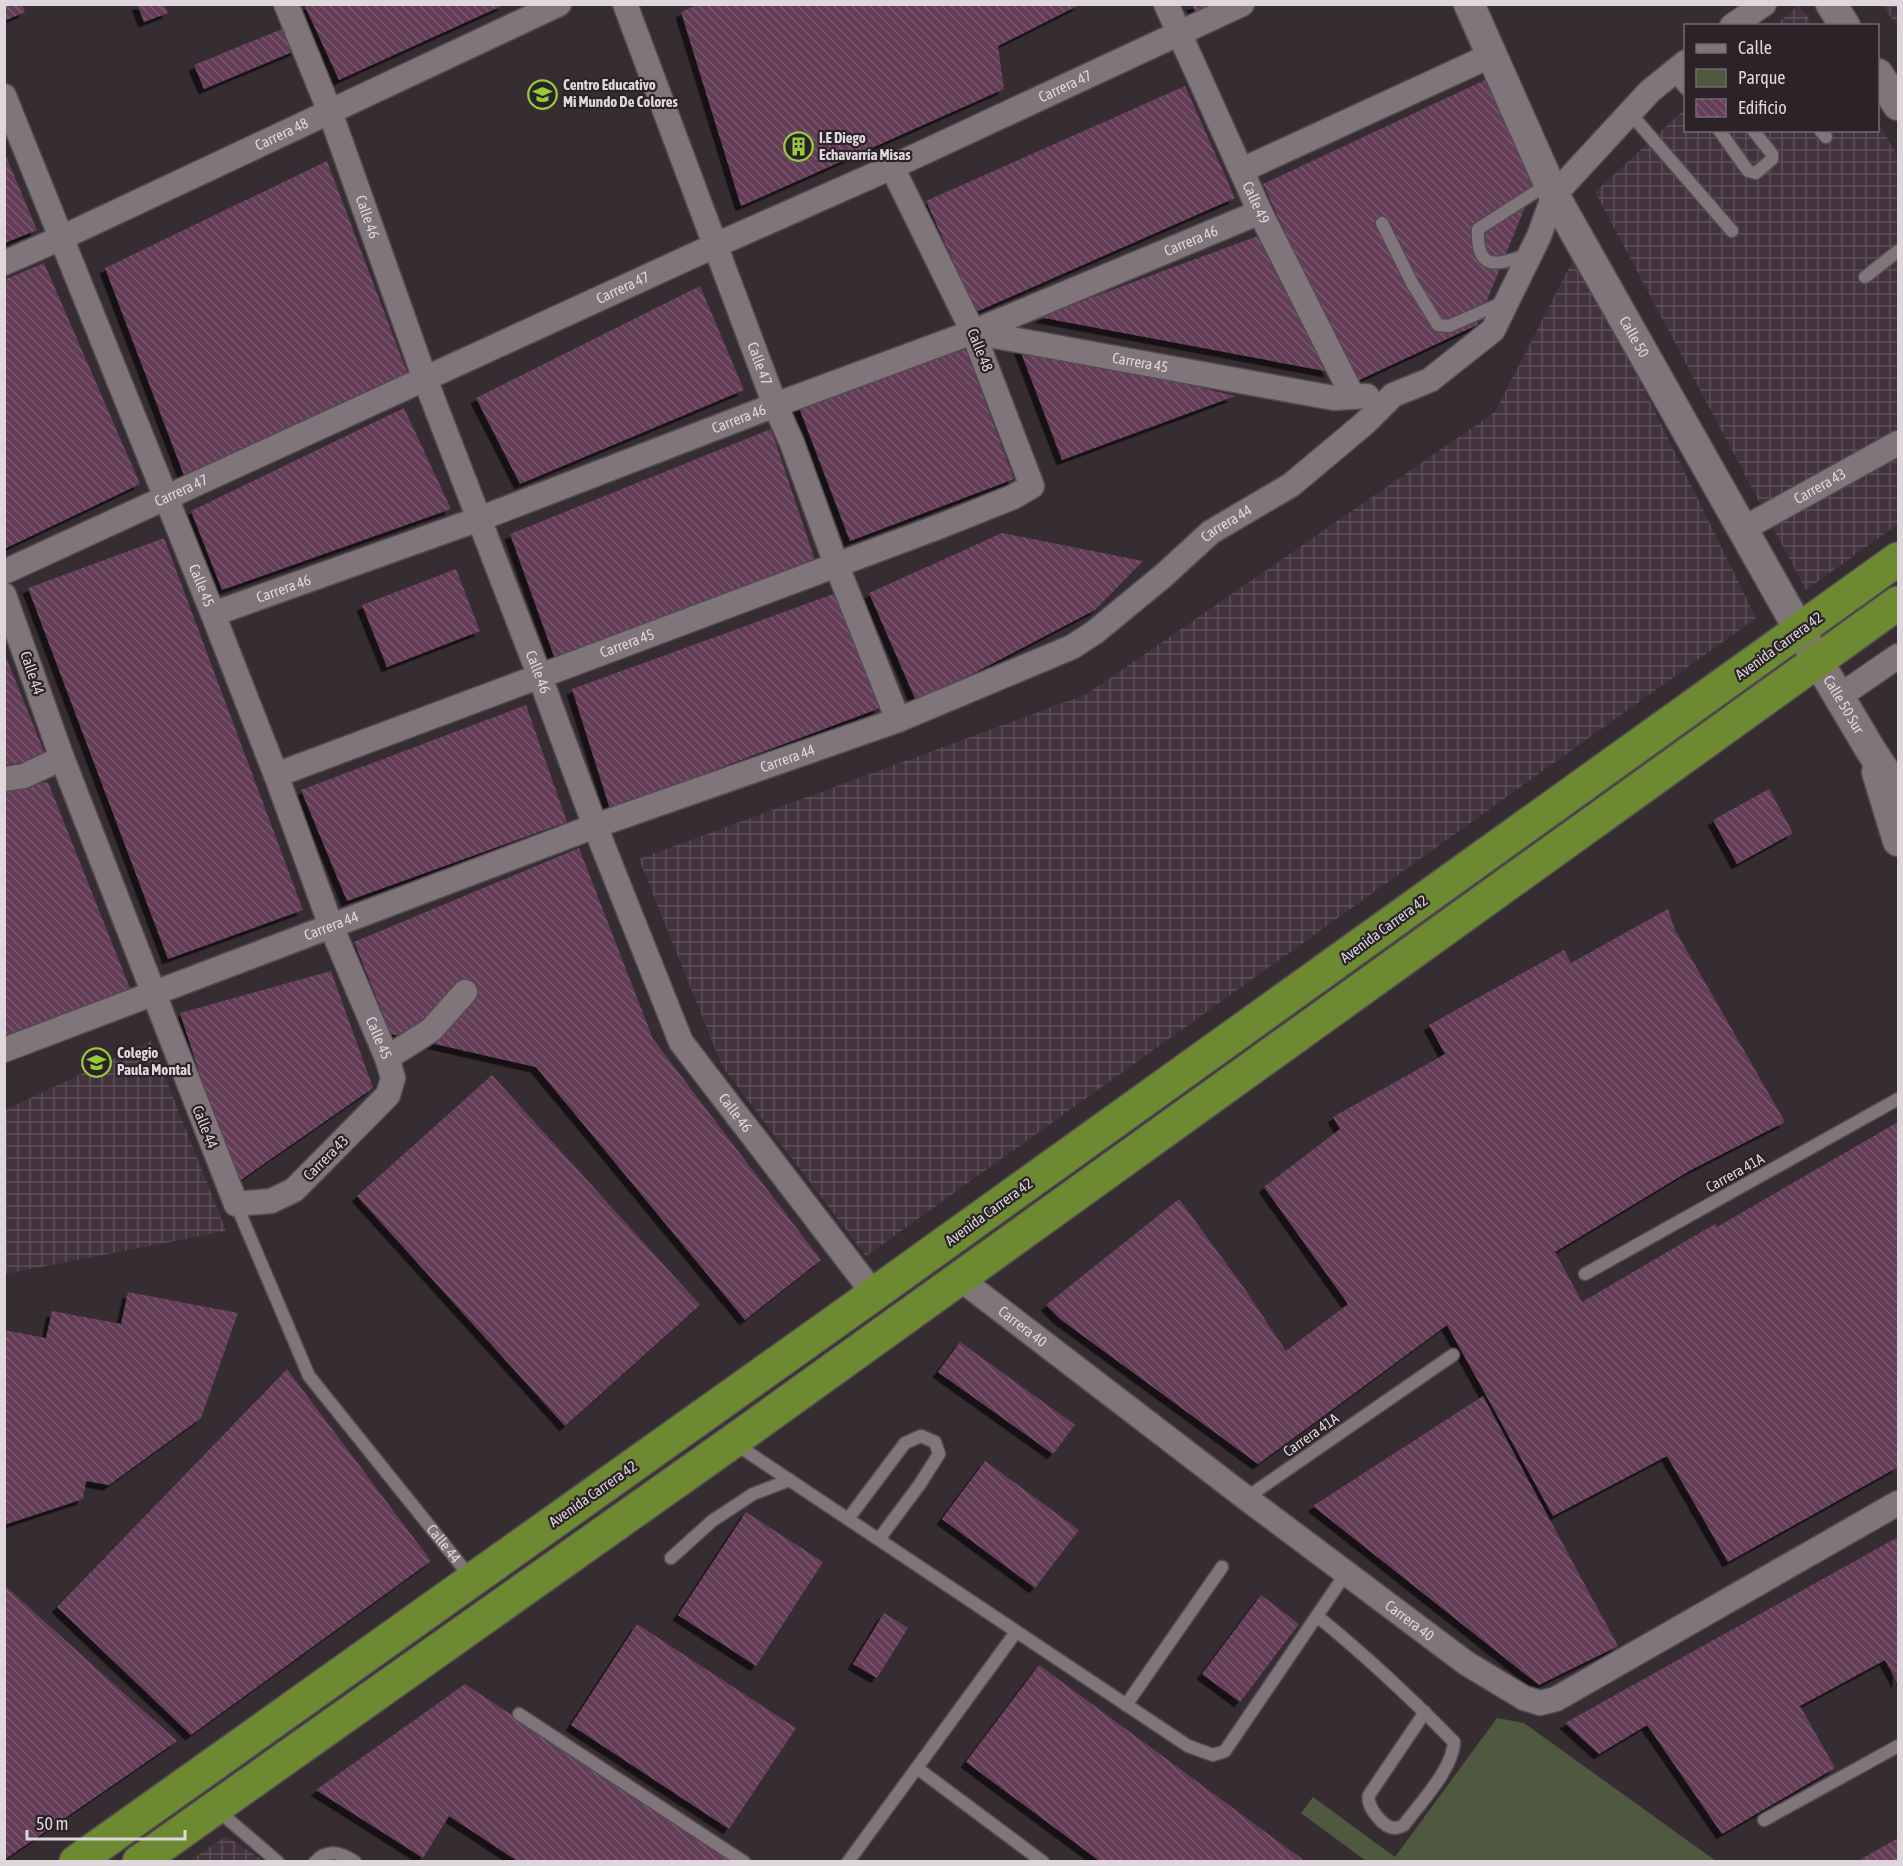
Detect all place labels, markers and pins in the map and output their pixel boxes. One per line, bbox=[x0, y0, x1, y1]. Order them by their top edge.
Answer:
place label: Centro Educativo Mi Mundo De Colores bbox=[563, 76, 679, 110]
school or university icon: Centro Educativo Mi Mundo De Colores bbox=[526, 78, 558, 110]
place label: I.E Diego Echavarría Misas bbox=[819, 129, 911, 163]
building icon: I.E Diego Echavarría Misas bbox=[782, 131, 814, 163]
place label: Colegio Paula Montal bbox=[117, 1044, 192, 1078]
school or university icon: Colegio Paula Montal bbox=[80, 1046, 112, 1078]

